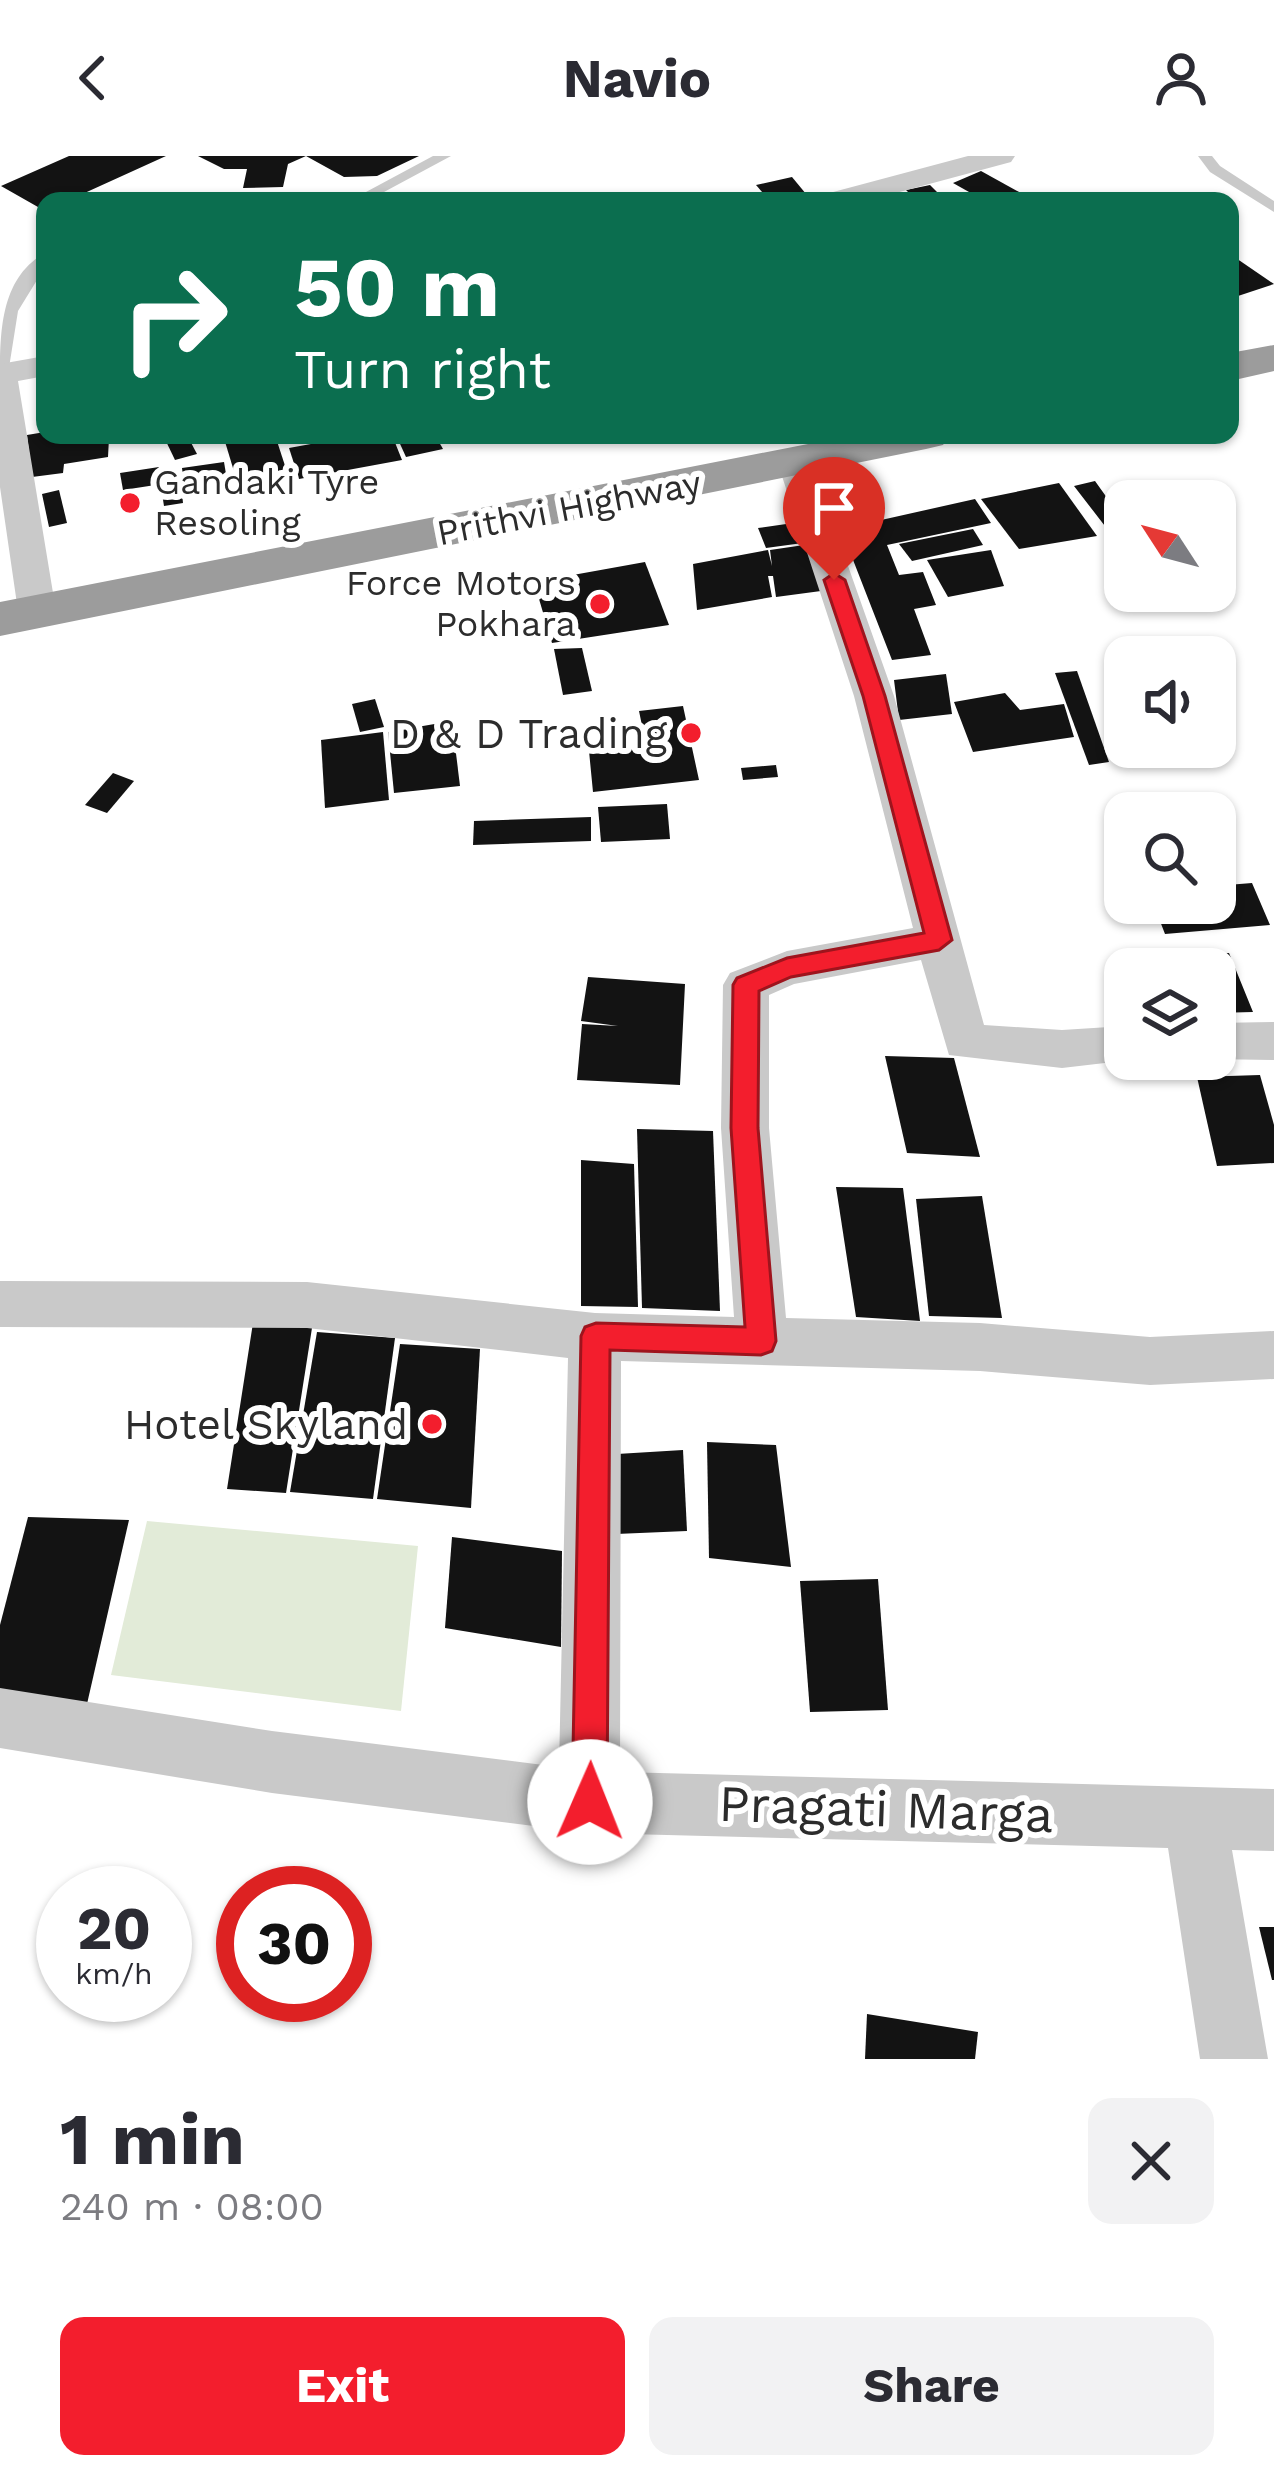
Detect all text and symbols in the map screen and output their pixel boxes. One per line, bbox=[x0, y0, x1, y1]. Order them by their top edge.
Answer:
icon: back bbox=[60, 45, 126, 111]
icon: person bbox=[1148, 45, 1214, 111]
text: Navio bbox=[563, 47, 711, 110]
text: 50 m bbox=[294, 238, 500, 336]
icon: right bbox=[96, 240, 252, 396]
text: Turn right bbox=[294, 338, 551, 401]
pin bbox=[783, 457, 885, 580]
place label: Gandaki Tyre Resoling bbox=[154, 461, 379, 544]
street label: Prithvi Highway bbox=[433, 462, 705, 554]
icon: arrive bbox=[801, 475, 867, 541]
north arrow bbox=[1104, 480, 1236, 612]
map controls bbox=[1104, 480, 1236, 1080]
marker: Gandaki Tyre Resoling bbox=[117, 490, 143, 516]
place label: Force Motors Pokhara bbox=[346, 562, 576, 645]
marker: Force Motors Pokhara bbox=[587, 591, 613, 617]
button: sound bbox=[1104, 636, 1236, 768]
place label: D & D Trading bbox=[390, 709, 668, 758]
marker: D & D Trading bbox=[678, 720, 704, 746]
button: search bbox=[1104, 792, 1236, 924]
button: layers bbox=[1104, 948, 1236, 1080]
place label: Hotel Skyland bbox=[124, 1400, 408, 1449]
marker: Hotel Skyland bbox=[419, 1411, 445, 1437]
position arrow bbox=[527, 1739, 653, 1865]
street label: Pragati Marga bbox=[718, 1774, 1054, 1844]
speed limit sign: 30 bbox=[216, 1866, 372, 2022]
text: 20 bbox=[77, 1893, 151, 1964]
text: km/h bbox=[75, 1956, 153, 1991]
text: 1 min bbox=[60, 2097, 245, 2181]
button: close bbox=[1088, 2098, 1214, 2224]
text: 240 m · 08:00 bbox=[60, 2184, 324, 2229]
button: Exit bbox=[60, 2317, 625, 2455]
button: Share bbox=[649, 2317, 1214, 2455]

